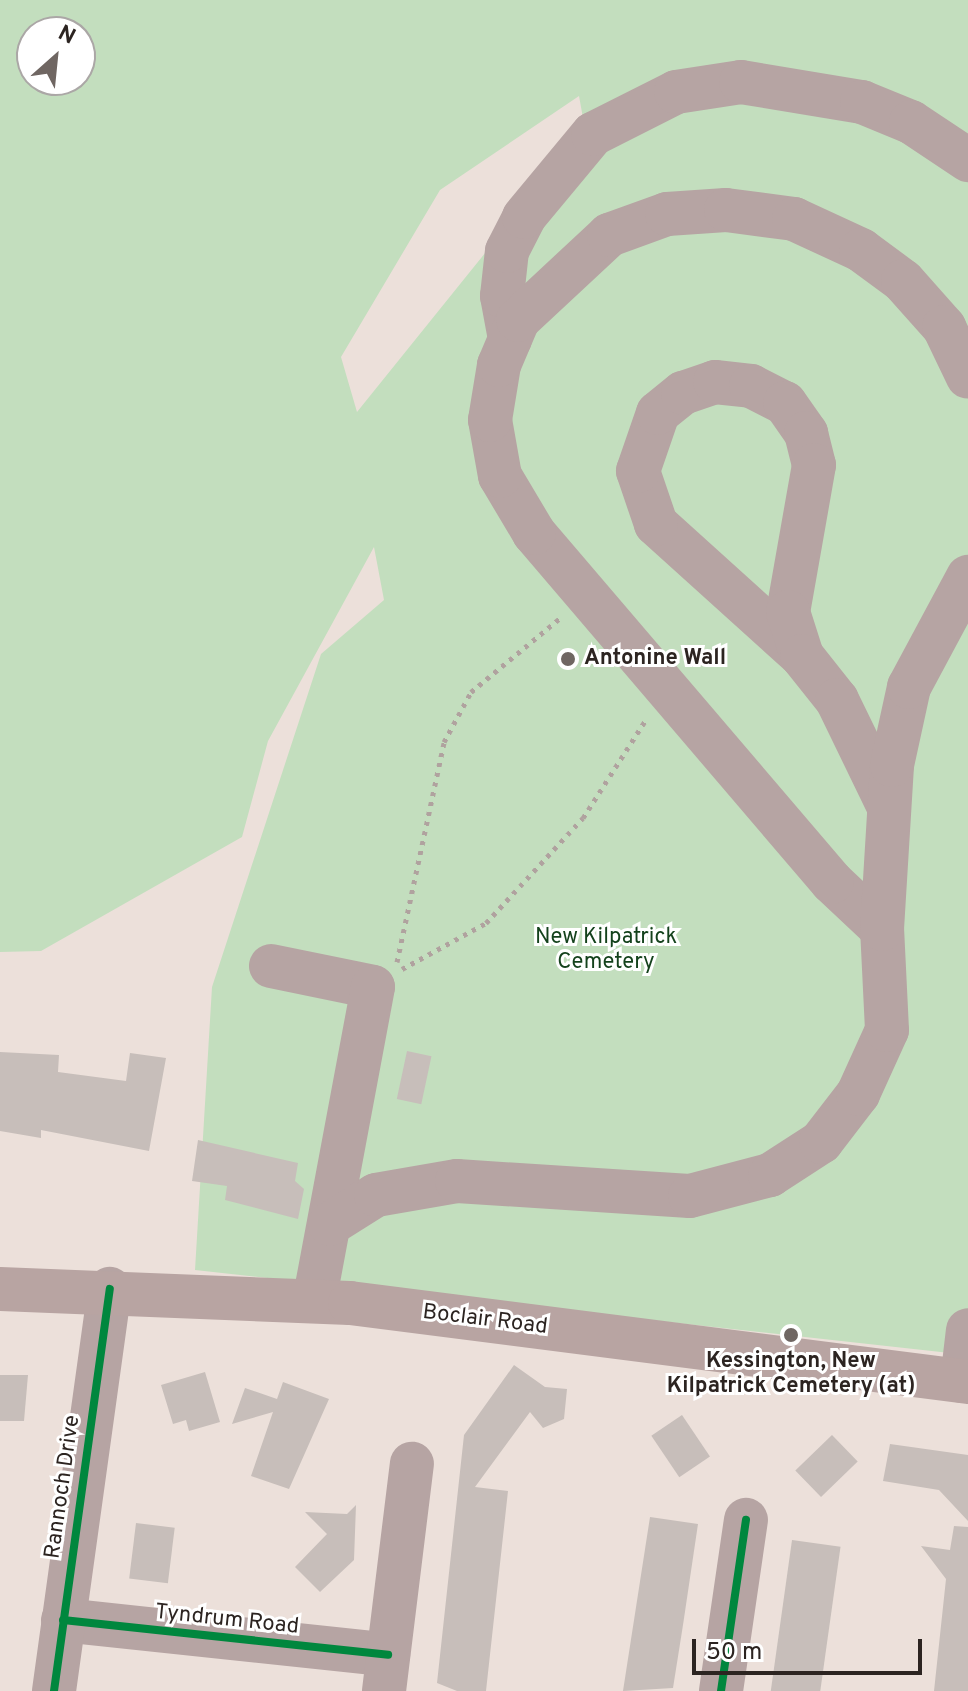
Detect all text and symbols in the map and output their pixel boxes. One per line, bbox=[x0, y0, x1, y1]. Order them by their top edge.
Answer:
north arrow bbox=[16, 16, 96, 96]
text: N bbox=[53, 20, 79, 52]
place label: Antonine Wall bbox=[584, 646, 726, 672]
marker: Antonine Wall bbox=[559, 650, 577, 668]
park label: New Kilpatrick Cemetery bbox=[535, 924, 677, 976]
street label: Boclair Road bbox=[421, 1299, 549, 1341]
marker: Kessington, New Kilpatrick Cemetery (at) bbox=[782, 1326, 800, 1344]
place label: Kessington, New Kilpatrick Cemetery (at) bbox=[667, 1348, 915, 1400]
street label: Rannoch Drive bbox=[40, 1413, 86, 1561]
street label: Tyndrum Road bbox=[154, 1599, 300, 1641]
scale bar bbox=[696, 1623, 926, 1673]
text: 50 m bbox=[706, 1638, 762, 1668]

